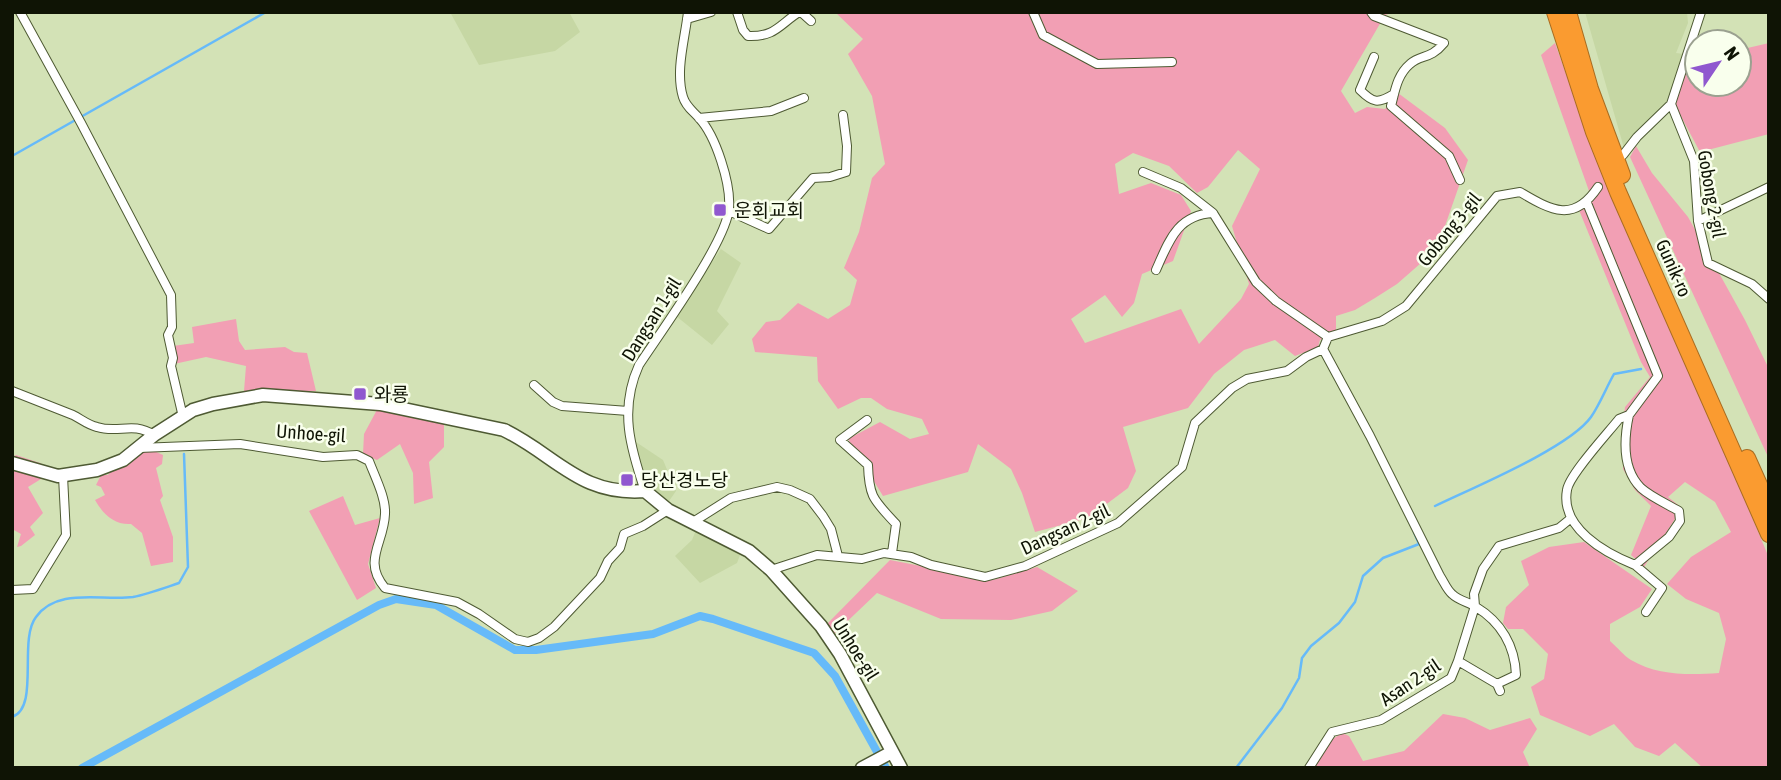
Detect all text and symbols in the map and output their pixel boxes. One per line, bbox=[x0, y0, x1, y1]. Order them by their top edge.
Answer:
north arrow bbox=[1683, 28, 1753, 98]
text: N bbox=[1720, 42, 1744, 64]
street label: Gobong 2-gil bbox=[1694, 149, 1730, 239]
street label: Gobong 3-gil bbox=[1413, 188, 1485, 270]
place label: 운회교회 bbox=[734, 199, 804, 221]
marker: 운회교회 bbox=[712, 202, 728, 218]
street label: Gunik-ro bbox=[1652, 236, 1696, 300]
street label: Dangsan 1-gil bbox=[617, 273, 685, 365]
place label: 와룡 bbox=[374, 383, 409, 405]
marker: 와룡 bbox=[352, 386, 368, 402]
street label: Unhoe-gil bbox=[276, 420, 346, 446]
place label: 당산경노당 bbox=[641, 469, 728, 491]
marker: 당산경노당 bbox=[619, 472, 635, 488]
street label: Dangsan 2-gil bbox=[1017, 499, 1113, 559]
street label: Unhoe-gil bbox=[828, 614, 884, 684]
street label: Asan 2-gil bbox=[1376, 654, 1444, 710]

